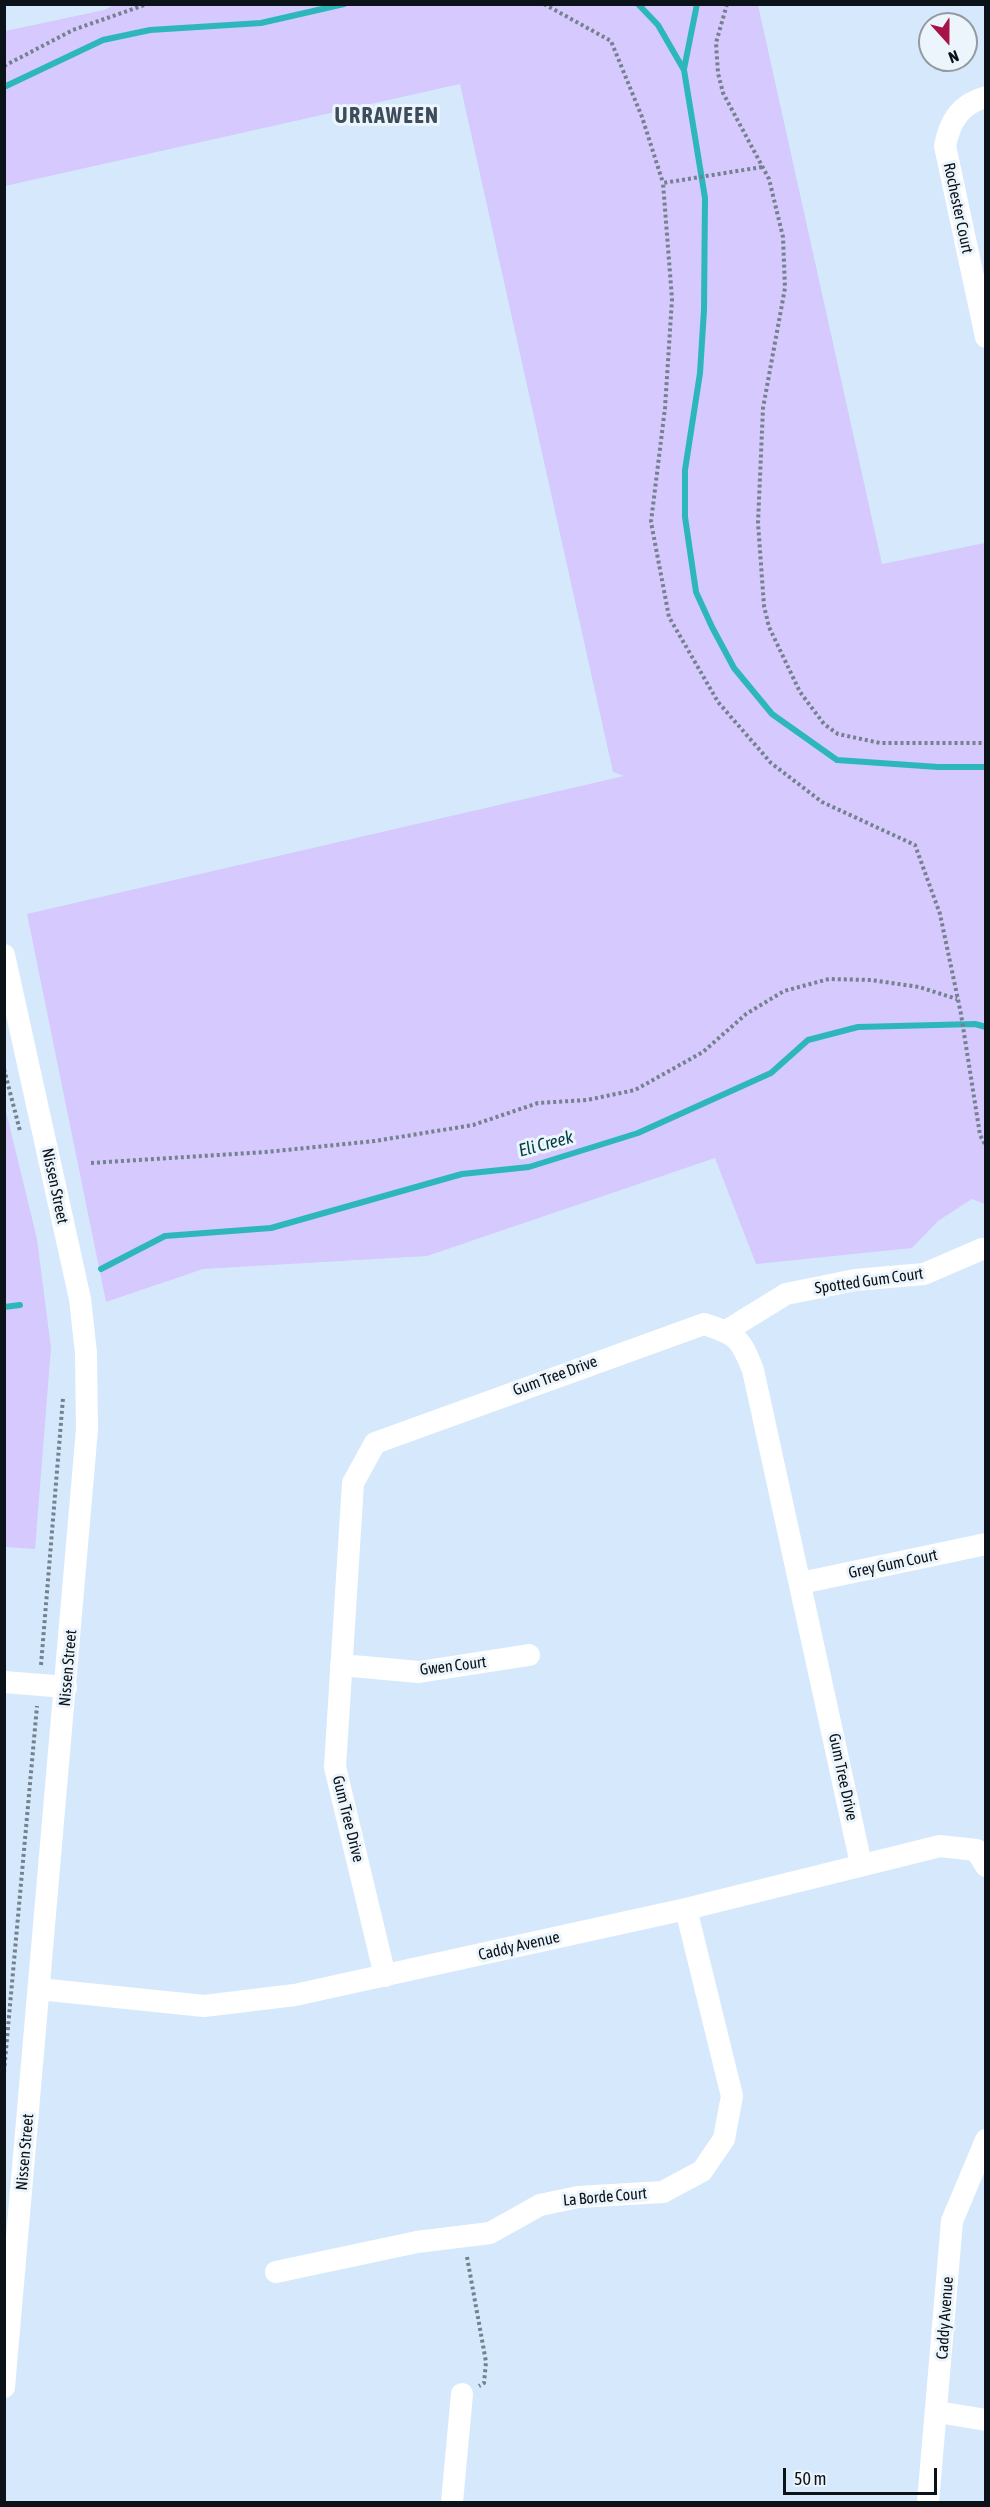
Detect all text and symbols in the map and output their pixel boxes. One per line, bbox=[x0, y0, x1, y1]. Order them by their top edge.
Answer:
north arrow bbox=[918, 12, 978, 72]
text: N bbox=[946, 47, 961, 67]
district label: URRAWEEN bbox=[335, 103, 439, 129]
street label: Rochester Court bbox=[939, 161, 977, 255]
water label: Eli Creek bbox=[516, 1126, 576, 1162]
street label: Nissen Street bbox=[38, 1146, 72, 1226]
street label: Spotted Gum Court bbox=[814, 1264, 924, 1298]
street label: Gum Tree Drive bbox=[510, 1352, 600, 1400]
street label: Grey Gum Court bbox=[847, 1545, 939, 1583]
street label: Nissen Street bbox=[55, 1629, 81, 1707]
street label: Gwen Court bbox=[419, 1652, 487, 1680]
street label: Gum Tree Drive bbox=[824, 1732, 862, 1822]
street label: Gum Tree Drive bbox=[328, 1774, 368, 1864]
street label: Caddy Avenue bbox=[476, 1927, 562, 1965]
street label: Nissen Street bbox=[12, 2113, 38, 2191]
street label: La Borde Court bbox=[562, 2184, 648, 2210]
street label: Caddy Avenue bbox=[933, 2276, 957, 2360]
scale bar bbox=[786, 2456, 940, 2494]
text: 50 m bbox=[794, 2468, 826, 2489]

